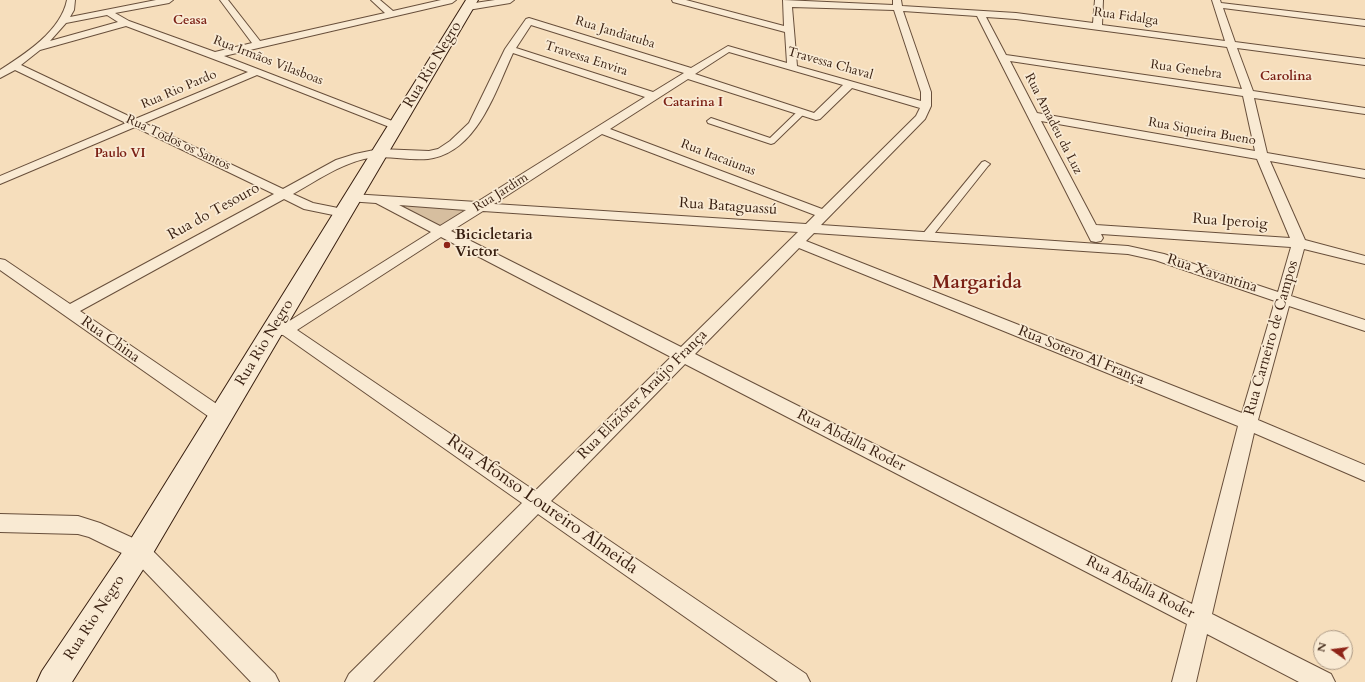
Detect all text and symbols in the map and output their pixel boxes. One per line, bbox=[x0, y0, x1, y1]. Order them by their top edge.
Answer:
street label: Rua Fidalga bbox=[1093, 5, 1159, 29]
district label: Ceasa bbox=[173, 13, 207, 29]
street label: Rua Jandiatuba bbox=[573, 13, 657, 53]
street label: Rua Rio Negro bbox=[400, 19, 466, 111]
street label: Rua Irmãos Vilasboas bbox=[211, 33, 325, 89]
street label: Travessa Envira bbox=[543, 38, 629, 80]
street label: Travessa Chaval bbox=[785, 44, 875, 84]
street label: Rua Genebra bbox=[1149, 57, 1223, 83]
street label: Rua Rio Pardo bbox=[139, 67, 219, 113]
district label: Carolina bbox=[1260, 69, 1312, 85]
street label: Rua Amadeu da Luz bbox=[1021, 71, 1085, 177]
district label: Catarina I bbox=[663, 95, 723, 111]
street label: Rua Todos os Santos bbox=[123, 112, 233, 174]
street label: Rua Siqueira Bueno bbox=[1147, 115, 1257, 149]
street label: Rua Itacaiunas bbox=[678, 137, 758, 179]
district label: Paulo VI bbox=[94, 146, 146, 162]
street label: Rua Jardim bbox=[471, 170, 531, 216]
street label: Rua do Tesouro bbox=[165, 179, 263, 245]
street label: Rua Bataguassú bbox=[678, 195, 778, 219]
street label: Rua Iperoig bbox=[1192, 210, 1268, 234]
place label: Bicicletaria Victor bbox=[455, 227, 533, 262]
marker: Bicicletaria Victor bbox=[442, 240, 452, 250]
street label: Rua Xavantina bbox=[1165, 251, 1259, 297]
street label: Rua Carneiro de Campos bbox=[1241, 258, 1303, 418]
district label: Margarida bbox=[932, 273, 1022, 295]
street label: Rua Rio Negro bbox=[232, 297, 298, 389]
street label: Rua China bbox=[77, 313, 143, 367]
street label: Rua Sotero Al França bbox=[1015, 322, 1147, 390]
street label: Rua Elizióter Araújo França bbox=[574, 326, 712, 464]
street label: Rua Abdalla Roder bbox=[794, 406, 908, 476]
street label: Rua Afonso Loureiro Almeida bbox=[442, 431, 642, 579]
street label: Rua Abdalla Roder bbox=[1083, 553, 1197, 623]
street label: Rua Rio Negro bbox=[61, 572, 129, 664]
north arrow bbox=[1313, 630, 1353, 670]
text: N bbox=[1313, 641, 1330, 654]

